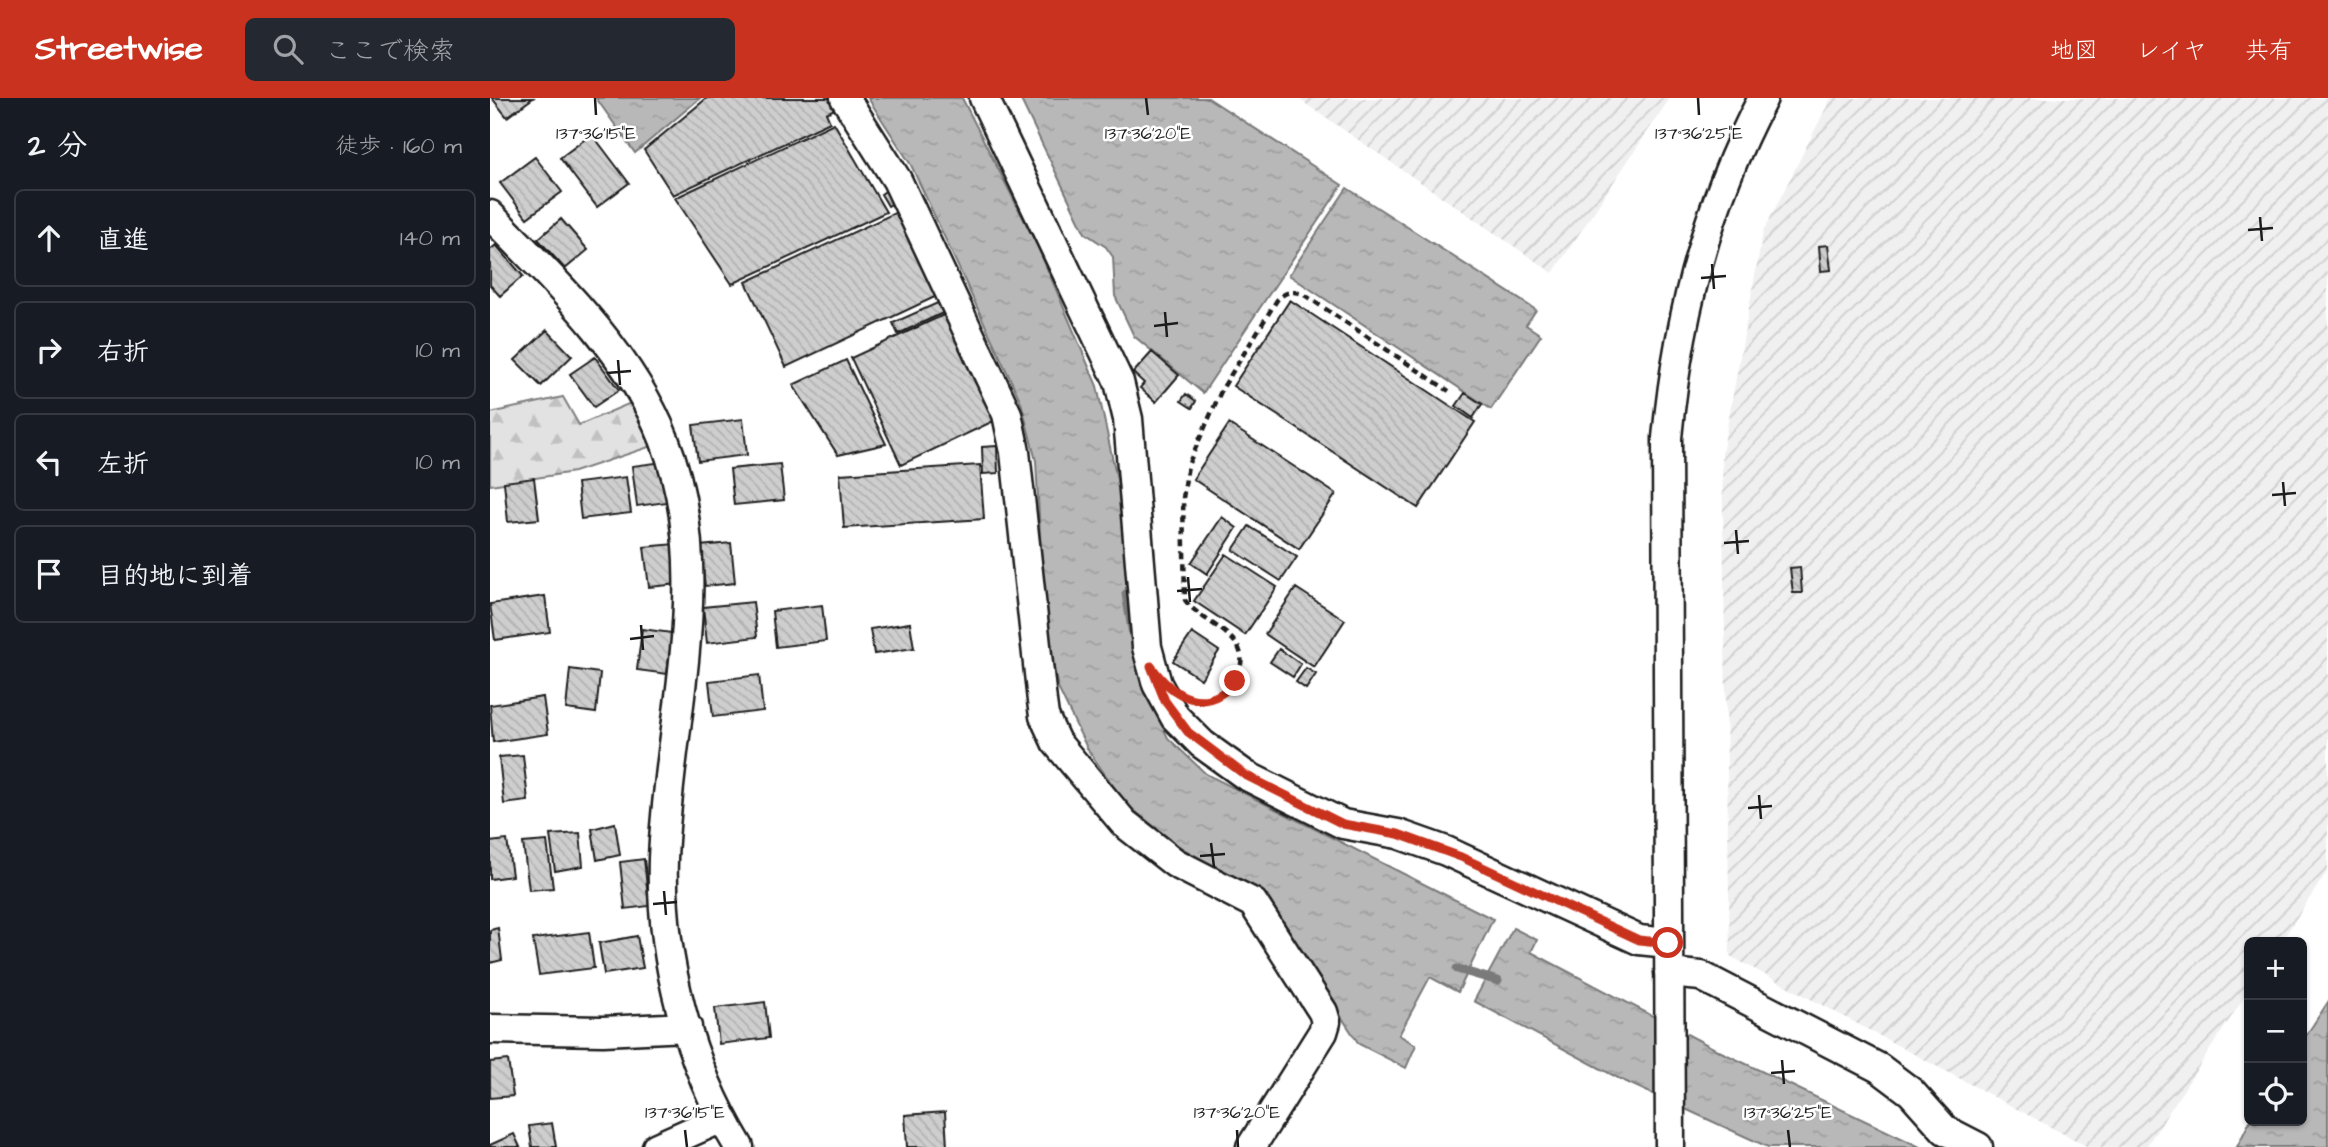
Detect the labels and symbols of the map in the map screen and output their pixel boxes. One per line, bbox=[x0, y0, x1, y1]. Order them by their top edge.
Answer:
text: 137°36'15"E bbox=[556, 121, 636, 146]
text: 137°36'20"E bbox=[1105, 121, 1192, 146]
text: 137°36'25"E bbox=[1655, 121, 1743, 146]
route end bbox=[1219, 665, 1250, 696]
route start bbox=[1652, 927, 1683, 958]
text: 137°36'15"E bbox=[645, 1100, 725, 1125]
text: 137°36'20"E bbox=[1194, 1100, 1281, 1125]
text: 137°36'25"E bbox=[1744, 1100, 1832, 1125]

